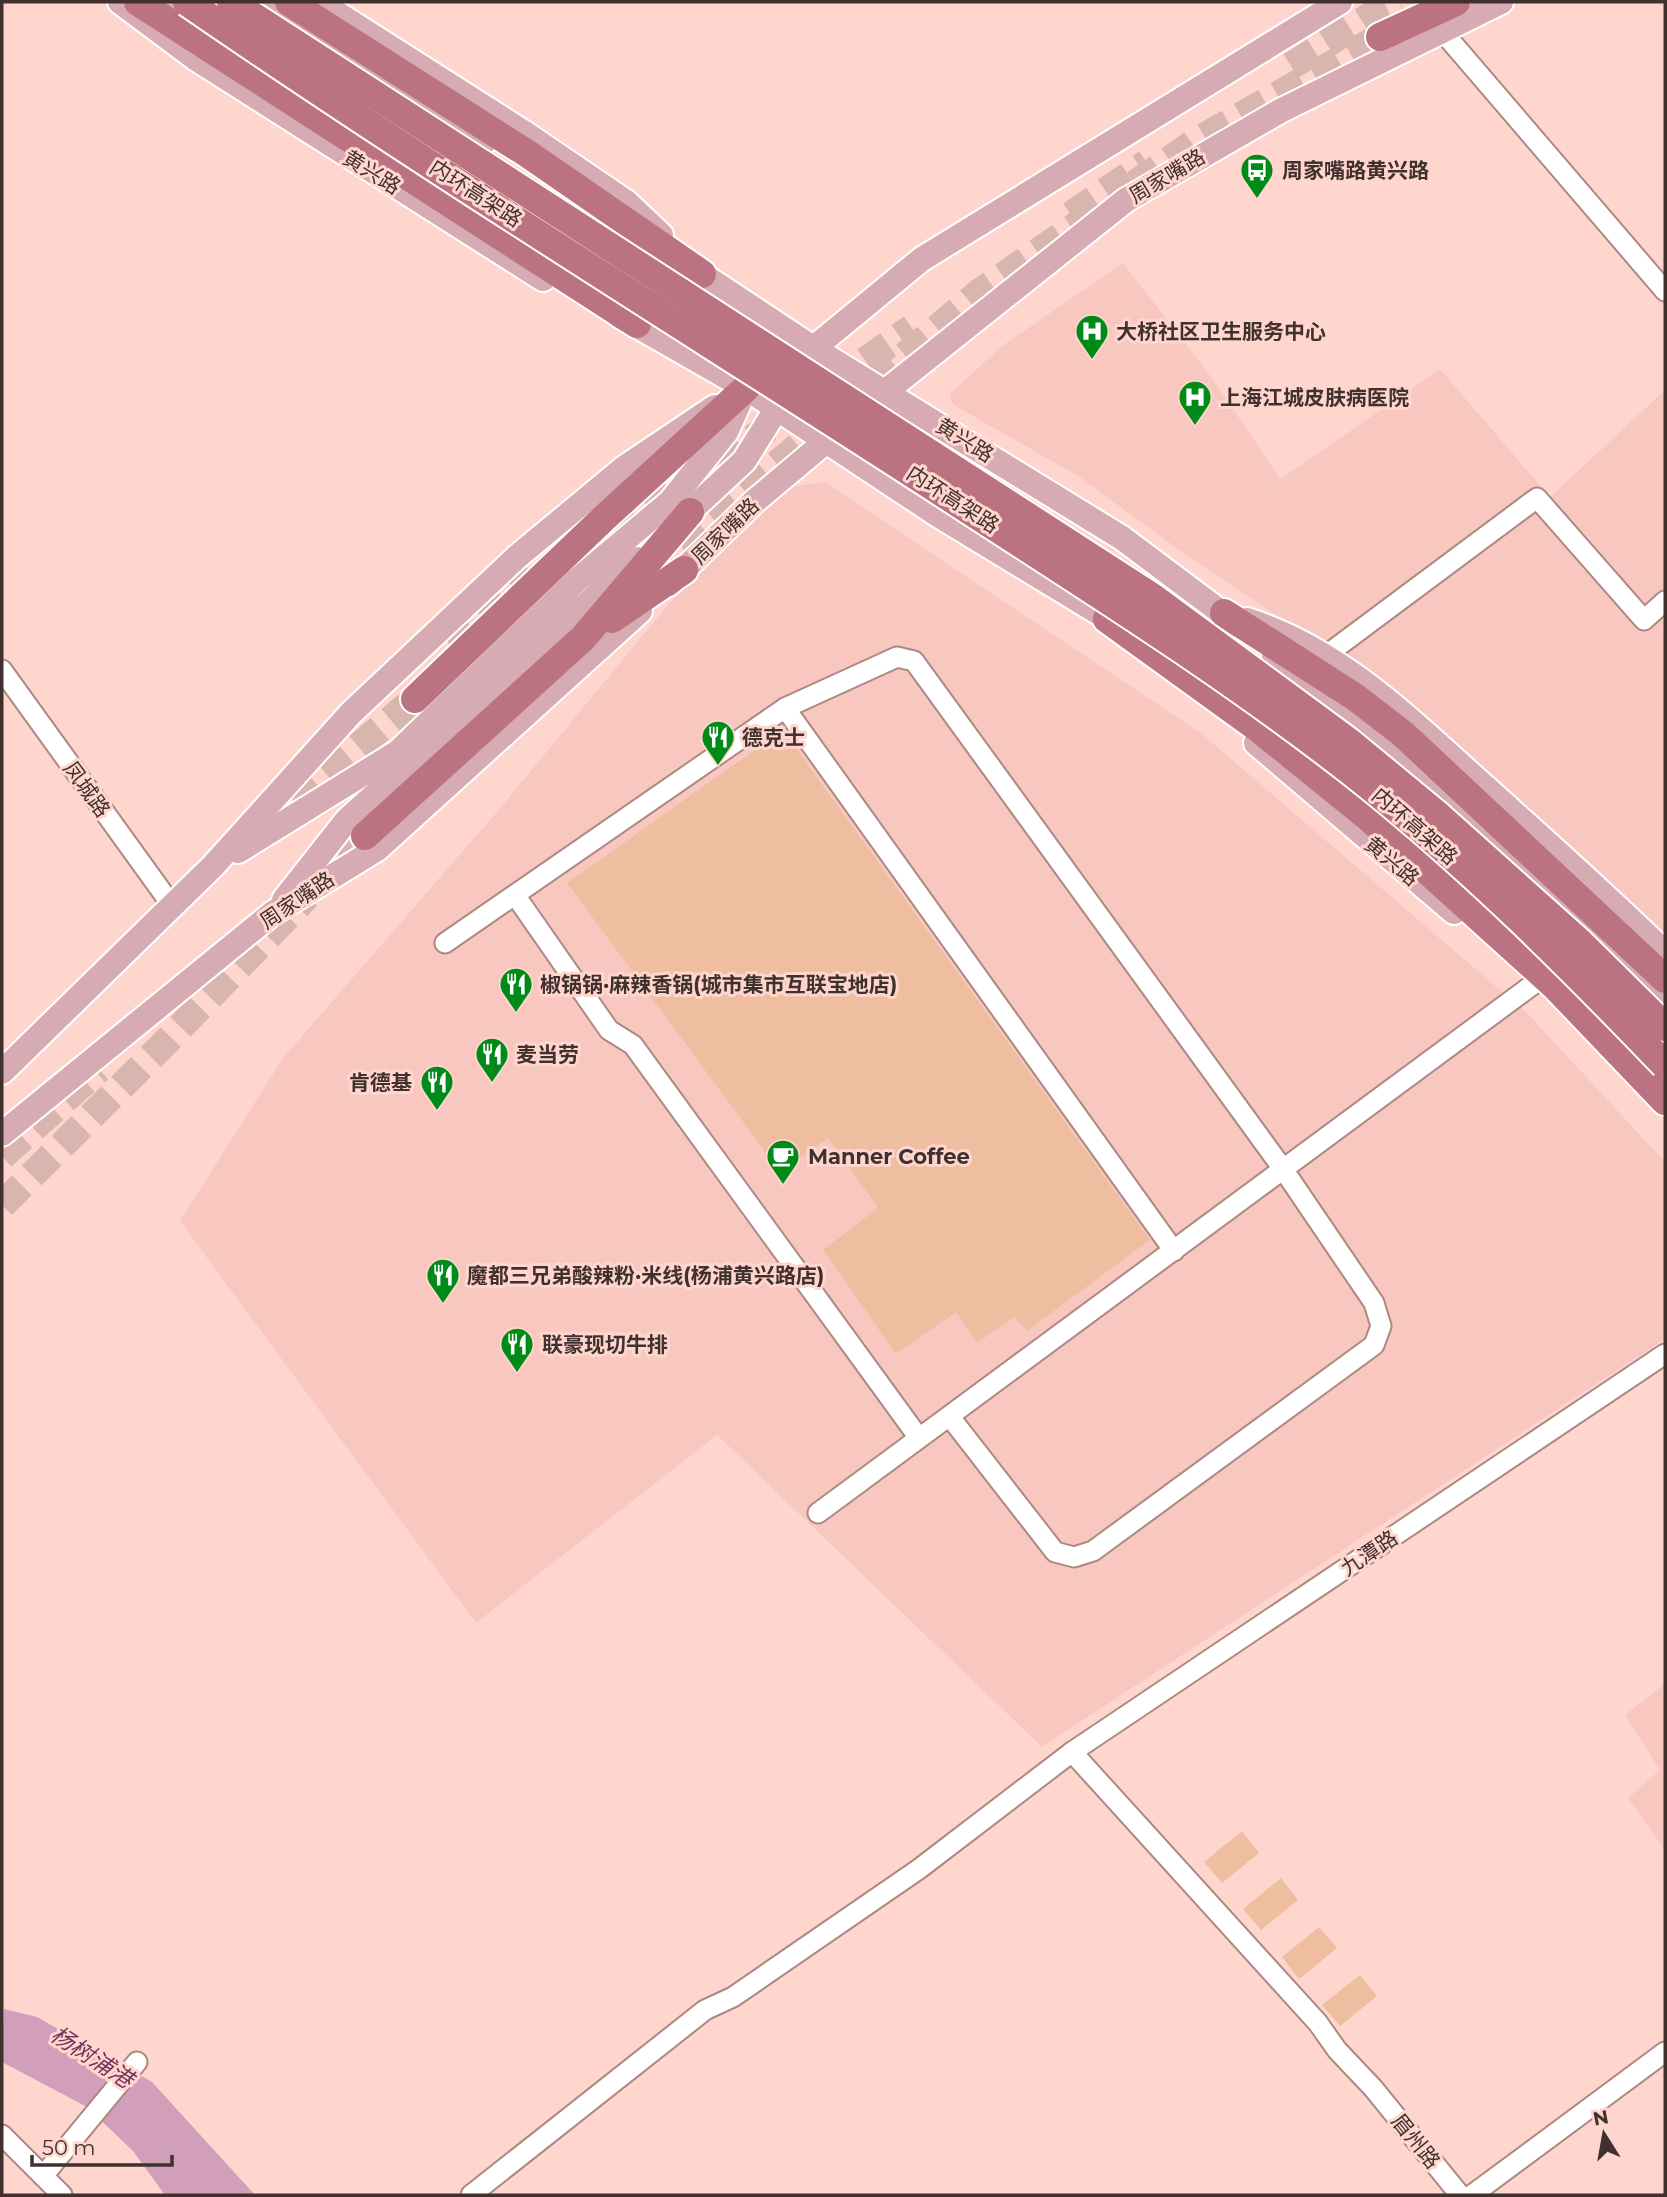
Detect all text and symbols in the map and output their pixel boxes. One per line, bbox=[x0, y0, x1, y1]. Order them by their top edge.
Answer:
street label: 周家嘴路 bbox=[1125, 144, 1209, 208]
street label: 黄兴路 bbox=[339, 145, 405, 199]
bus stop icon: 周家嘴路黄兴路 bbox=[1238, 151, 1276, 200]
street label: 内环高架路 bbox=[425, 154, 527, 232]
place label: 周家嘴路黄兴路 bbox=[1282, 158, 1429, 183]
hospital icon: 大桥社区卫生服务中心 bbox=[1073, 312, 1111, 361]
place label: 大桥社区卫生服务中心 bbox=[1116, 319, 1326, 344]
hospital icon: 上海江城皮肤病医院 bbox=[1176, 378, 1214, 427]
place label: 上海江城皮肤病医院 bbox=[1220, 385, 1409, 410]
street label: 黄兴路 bbox=[932, 413, 998, 467]
street label: 内环高架路 bbox=[902, 460, 1004, 538]
street label: 周家嘴路 bbox=[686, 493, 764, 569]
restaurant icon: 德克士 bbox=[699, 718, 737, 767]
place label: 德克士 bbox=[742, 725, 805, 750]
street label: 凤城路 bbox=[58, 756, 116, 822]
street label: 内环高架路 bbox=[1367, 782, 1463, 870]
street label: 黄兴路 bbox=[1360, 831, 1424, 891]
street label: 周家嘴路 bbox=[255, 866, 339, 934]
restaurant icon: 椒锅锅·麻辣香锅(城市集市互联宝地店) bbox=[497, 965, 535, 1014]
place label: 椒锅锅·麻辣香锅(城市集市互联宝地店) bbox=[540, 972, 897, 997]
restaurant icon: 麦当劳 bbox=[473, 1035, 511, 1084]
place label: 麦当劳 bbox=[516, 1042, 579, 1067]
restaurant icon: 肯德基 bbox=[418, 1063, 456, 1112]
place label: 肯德基 bbox=[349, 1070, 412, 1095]
cafe icon: Manner Coffee bbox=[764, 1137, 802, 1186]
place label: Manner Coffee bbox=[808, 1144, 970, 1169]
restaurant icon: 魔都三兄弟酸辣粉·米线(杨浦黄兴路店) bbox=[424, 1256, 462, 1305]
place label: 魔都三兄弟酸辣粉·米线(杨浦黄兴路店) bbox=[467, 1263, 824, 1288]
restaurant icon: 联豪现切牛排 bbox=[498, 1325, 536, 1374]
place label: 联豪现切牛排 bbox=[542, 1332, 668, 1357]
street label: 九潭路 bbox=[1336, 1525, 1402, 1581]
water label: 杨树浦港 bbox=[46, 2020, 141, 2095]
north arrow bbox=[1569, 2099, 1639, 2169]
text: N bbox=[1591, 2105, 1611, 2131]
street label: 眉州路 bbox=[1386, 2109, 1446, 2173]
scale bar bbox=[32, 2124, 172, 2168]
text: 50 m bbox=[42, 2135, 96, 2160]

